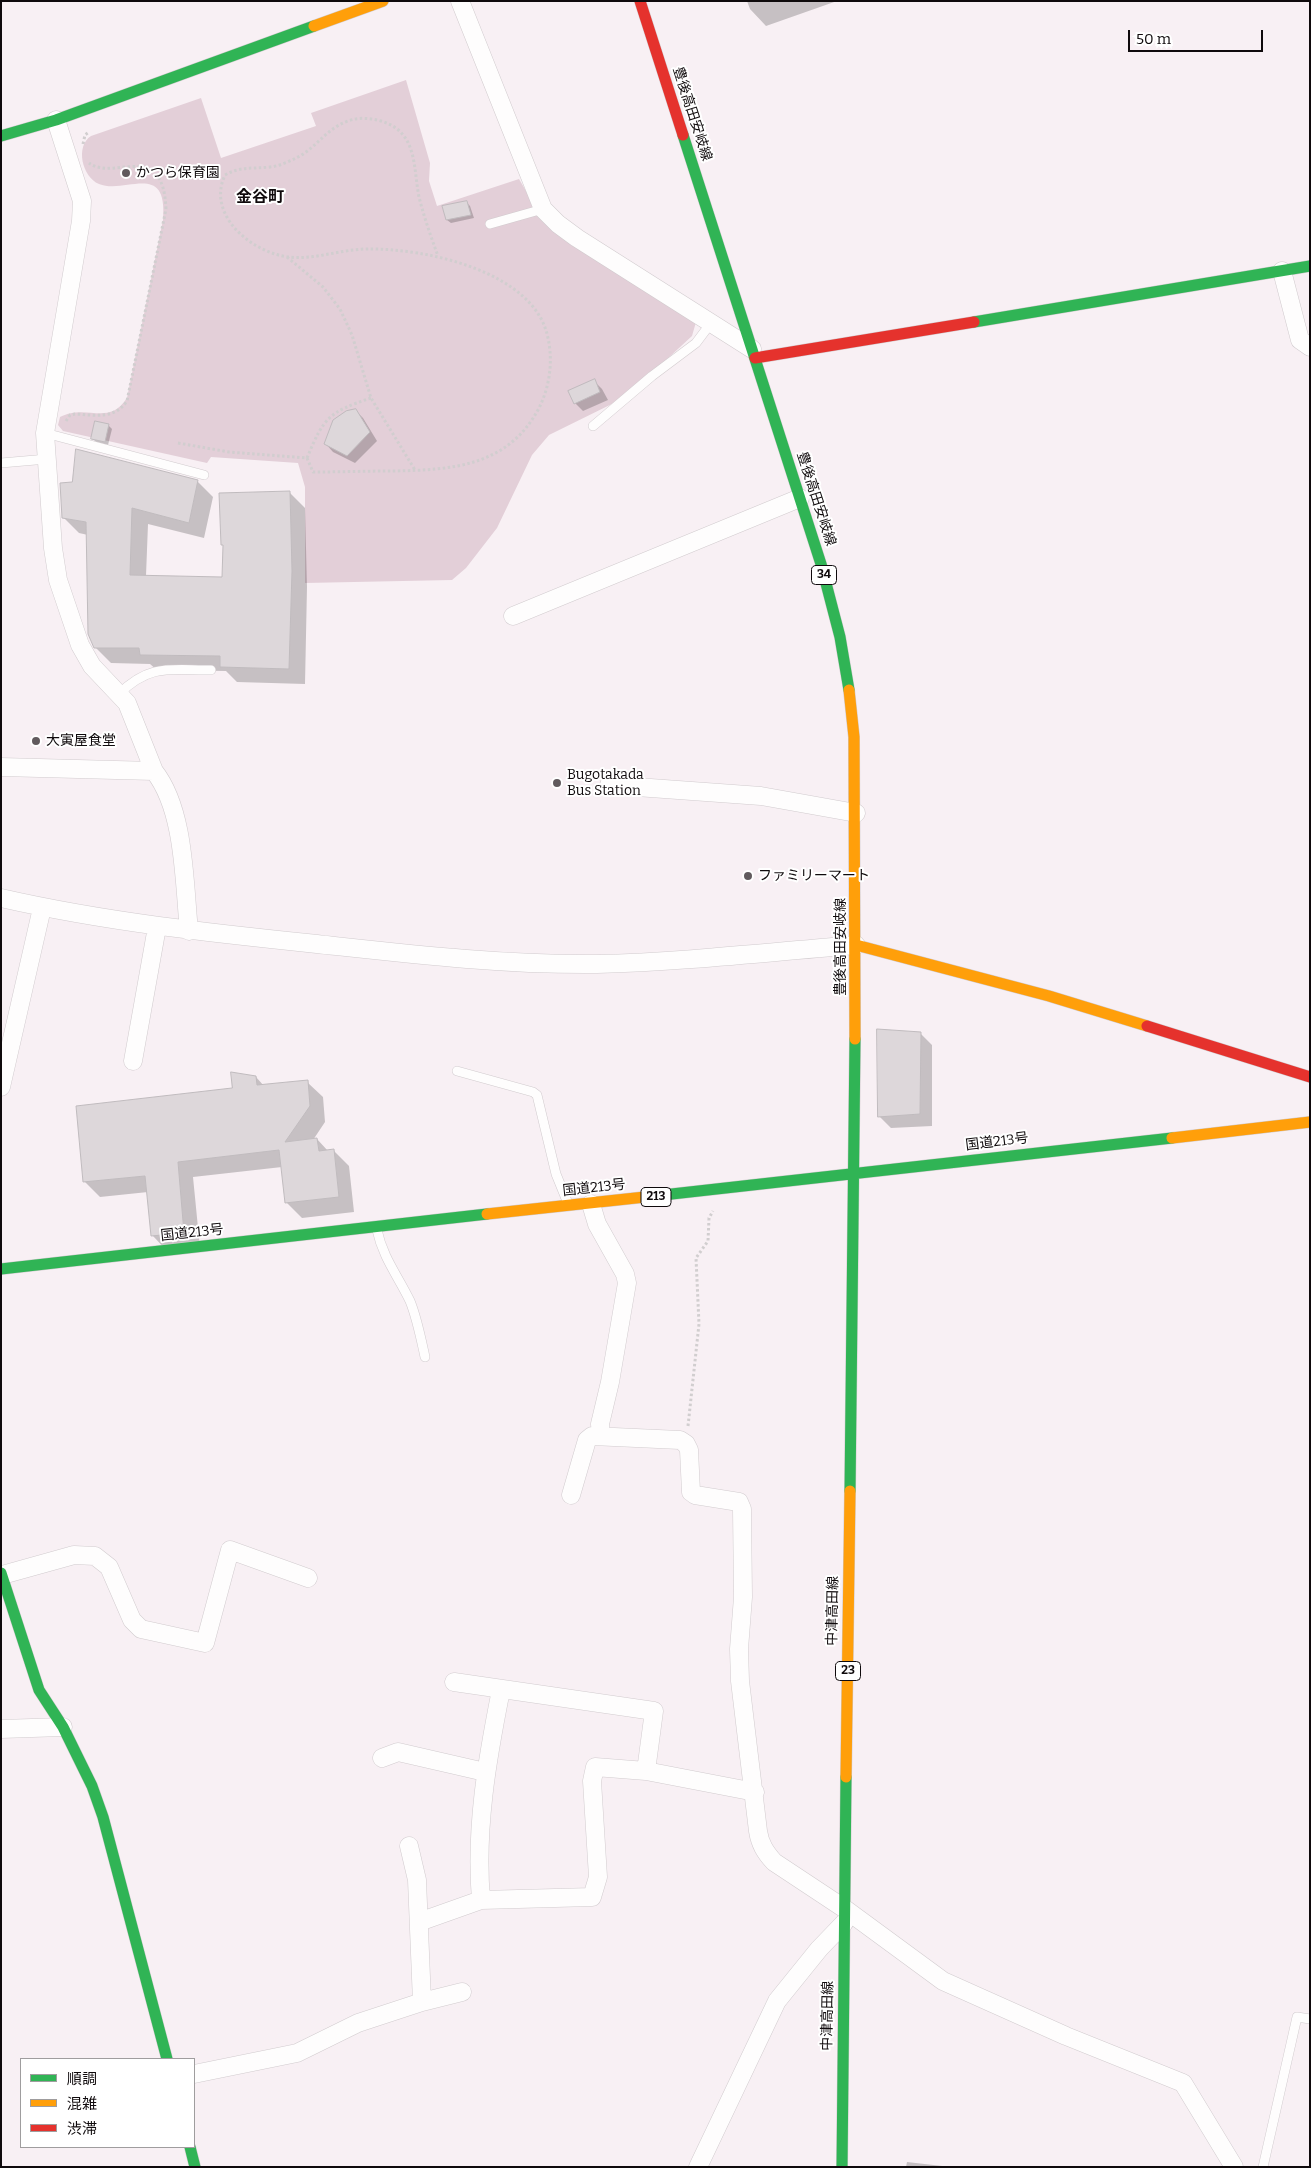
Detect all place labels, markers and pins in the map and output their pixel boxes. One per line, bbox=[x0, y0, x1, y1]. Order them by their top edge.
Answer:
place label: かつら保育園 bbox=[136, 165, 220, 181]
marker: かつら保育園 bbox=[120, 167, 132, 179]
place label: 大寅屋食堂 bbox=[46, 733, 116, 749]
marker: 大寅屋食堂 bbox=[30, 735, 42, 747]
place label: Bugotakada Bus Station bbox=[567, 767, 644, 800]
marker: Bugotakada Bus Station bbox=[551, 777, 563, 789]
place label: ファミリーマート bbox=[758, 868, 870, 884]
marker: ファミリーマート bbox=[742, 870, 754, 882]

